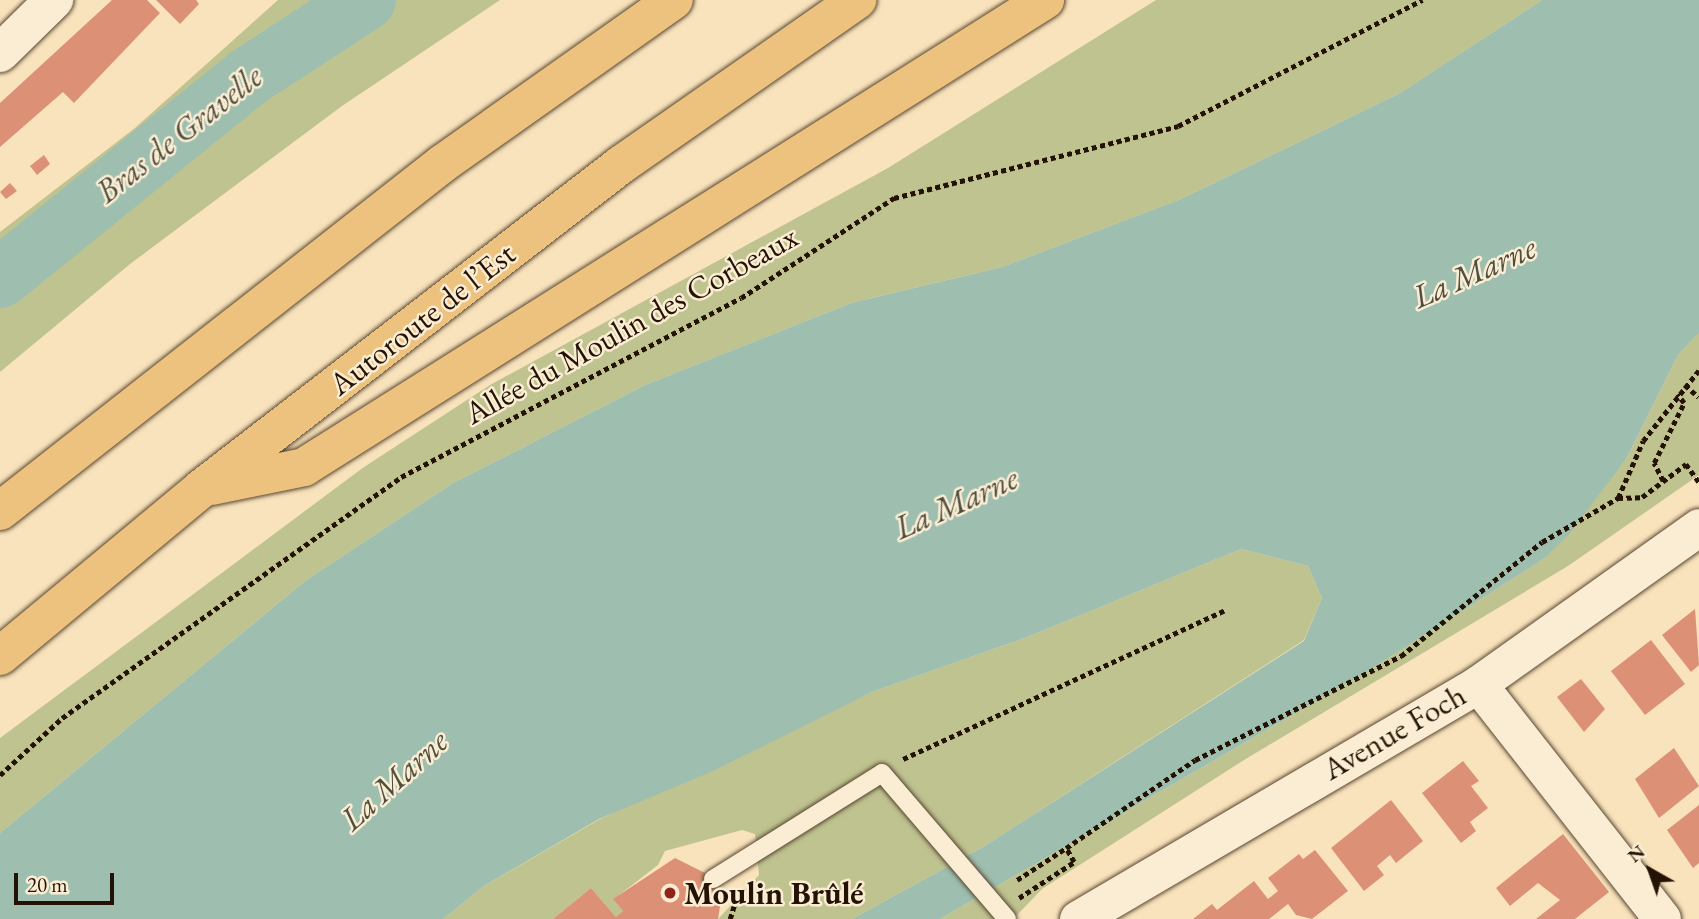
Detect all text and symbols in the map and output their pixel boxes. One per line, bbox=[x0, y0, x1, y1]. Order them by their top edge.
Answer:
water label: Bras de Gravelle bbox=[88, 57, 270, 211]
street label: Allée du Moulin des Corbeaux bbox=[458, 217, 804, 433]
water label: La Marne bbox=[1406, 227, 1542, 317]
street label: Autoroute de l’Est bbox=[321, 234, 523, 404]
water label: La Marne bbox=[888, 458, 1024, 548]
street label: Avenue Foch bbox=[1316, 676, 1472, 788]
water label: La Marne bbox=[332, 721, 456, 839]
north arrow bbox=[1615, 835, 1685, 905]
text: N bbox=[1622, 839, 1650, 868]
scale bar bbox=[18, 860, 117, 904]
text: 20 m bbox=[27, 871, 68, 898]
place label: Moulin Brûlé bbox=[684, 874, 864, 912]
marker: Moulin Brûlé bbox=[662, 885, 678, 901]

